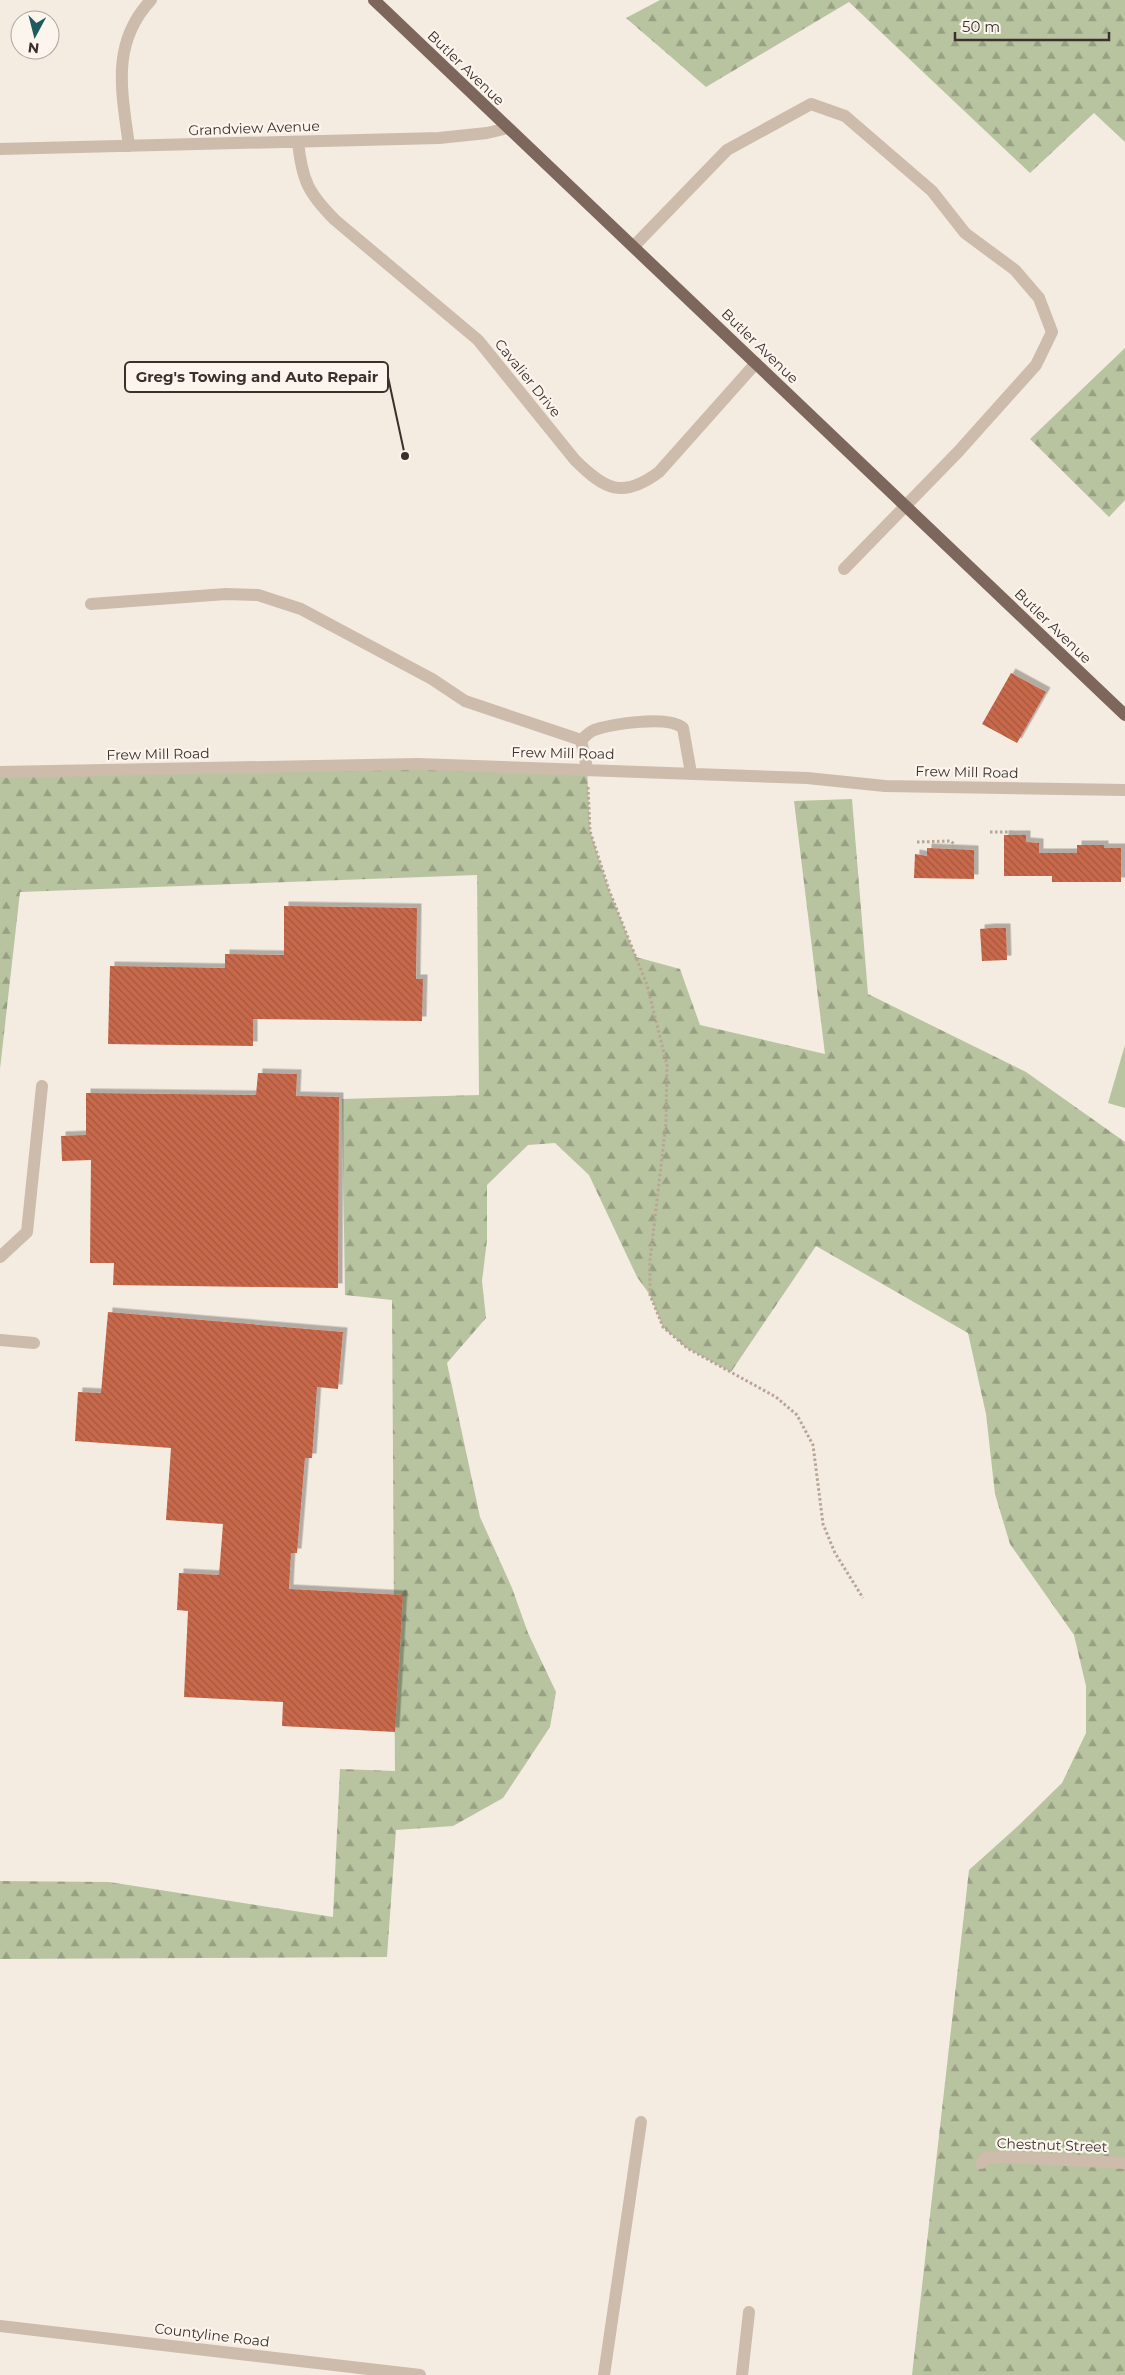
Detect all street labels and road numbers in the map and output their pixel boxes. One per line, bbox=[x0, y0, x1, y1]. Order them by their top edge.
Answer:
street label: Butler Avenue bbox=[424, 27, 508, 109]
street label: Grandview Avenue bbox=[188, 117, 320, 139]
street label: Butler Avenue bbox=[718, 305, 802, 387]
street label: Cavalier Drive bbox=[491, 335, 565, 421]
street label: Butler Avenue bbox=[1011, 585, 1095, 667]
street label: Frew Mill Road bbox=[511, 743, 615, 763]
street label: Frew Mill Road bbox=[106, 744, 210, 764]
street label: Frew Mill Road bbox=[915, 762, 1019, 782]
street label: Chestnut Street bbox=[996, 2134, 1108, 2156]
street label: Countyline Road bbox=[153, 2319, 271, 2351]

